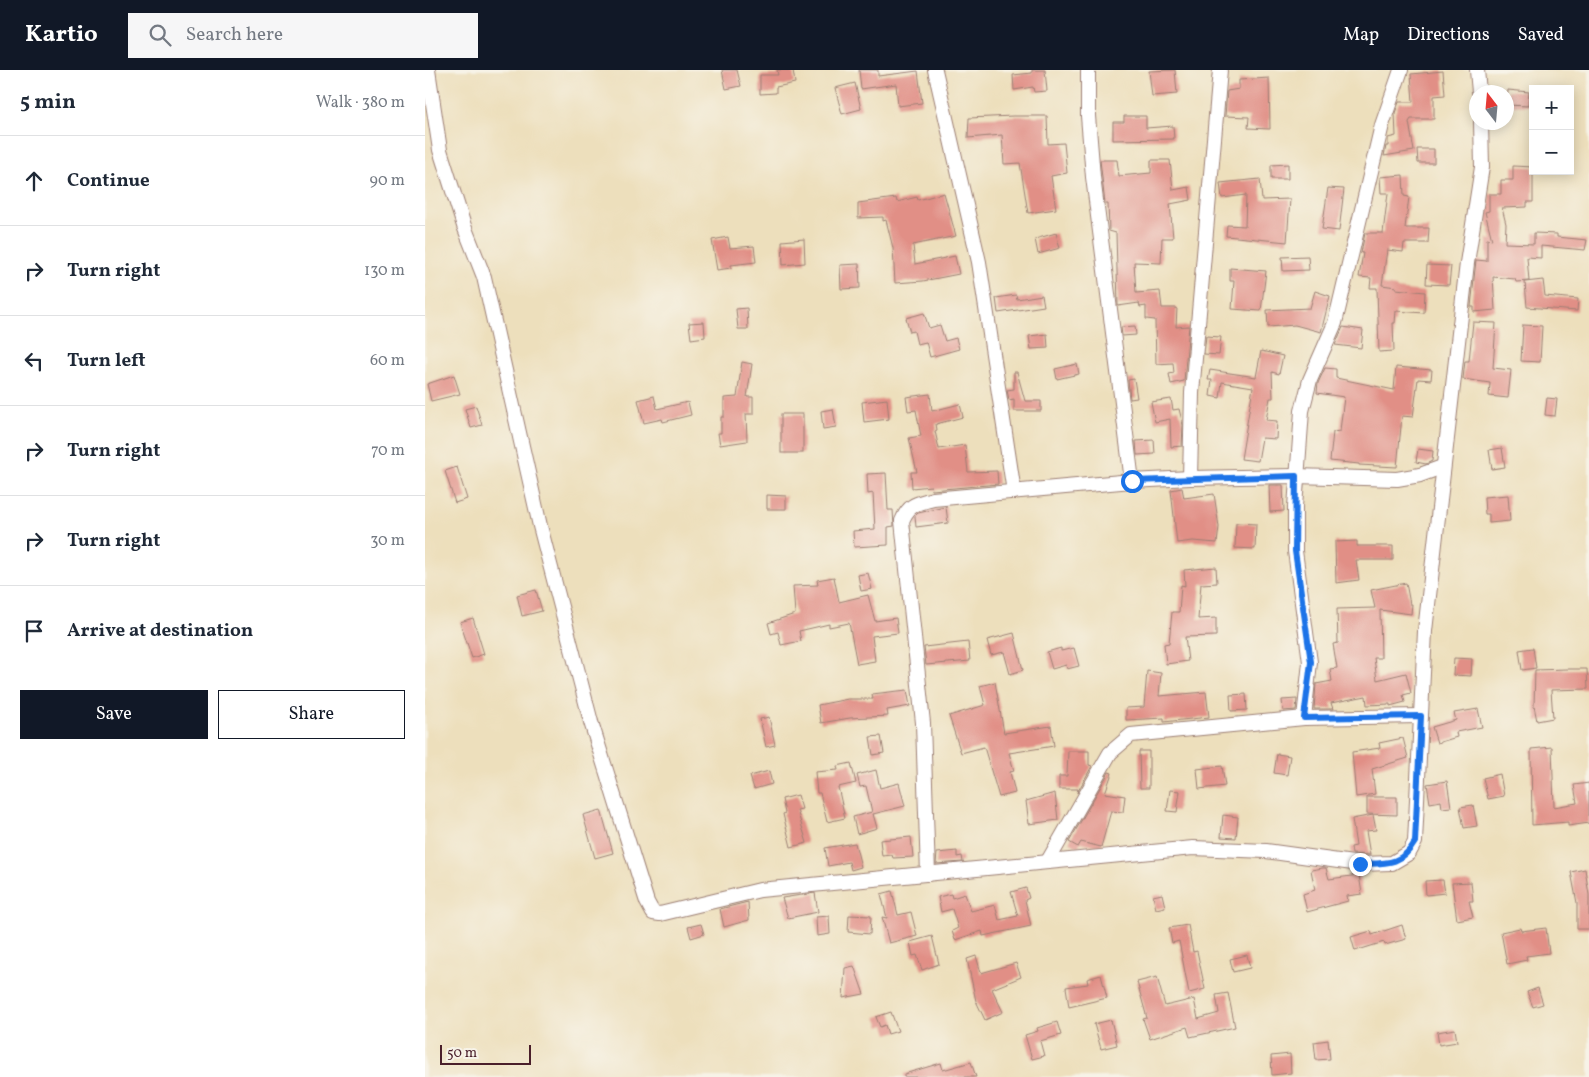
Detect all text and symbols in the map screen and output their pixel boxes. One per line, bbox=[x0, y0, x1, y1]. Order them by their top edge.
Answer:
search box bbox=[128, 13, 478, 58]
text: Kartio bbox=[25, 18, 98, 52]
icon: search bbox=[146, 21, 174, 49]
text: Search here bbox=[186, 22, 283, 48]
text: Map bbox=[1343, 23, 1379, 48]
text: Directions bbox=[1407, 23, 1490, 48]
text: Saved bbox=[1518, 23, 1564, 48]
north arrow bbox=[1469, 85, 1514, 130]
map controls bbox=[1529, 85, 1574, 175]
button: + bbox=[1529, 85, 1574, 130]
text: 5 min bbox=[20, 88, 76, 117]
text: Walk · 380 m bbox=[316, 92, 405, 114]
button: − bbox=[1529, 130, 1574, 175]
icon: ahead bbox=[20, 167, 48, 195]
text: Continue bbox=[67, 168, 150, 194]
text: 90 m bbox=[369, 170, 405, 192]
icon: right bbox=[20, 257, 48, 285]
text: Turn right bbox=[67, 258, 160, 284]
text: 130 m bbox=[364, 260, 405, 282]
icon: left bbox=[20, 347, 48, 375]
text: Turn left bbox=[67, 348, 146, 374]
text: 60 m bbox=[370, 350, 405, 372]
icon: right bbox=[20, 437, 48, 465]
text: Turn right bbox=[67, 438, 160, 464]
text: 70 m bbox=[371, 440, 405, 462]
route start bbox=[1121, 470, 1144, 493]
icon: right bbox=[20, 527, 48, 555]
text: Turn right bbox=[67, 528, 160, 554]
text: 30 m bbox=[370, 530, 405, 552]
icon: arrive bbox=[20, 617, 48, 645]
text: Arrive at destination bbox=[67, 618, 253, 644]
button: Save bbox=[20, 690, 208, 739]
button: Share bbox=[218, 690, 405, 739]
route end bbox=[1349, 853, 1372, 876]
scale bar bbox=[440, 1042, 531, 1065]
text: 50 m bbox=[447, 1044, 477, 1063]

